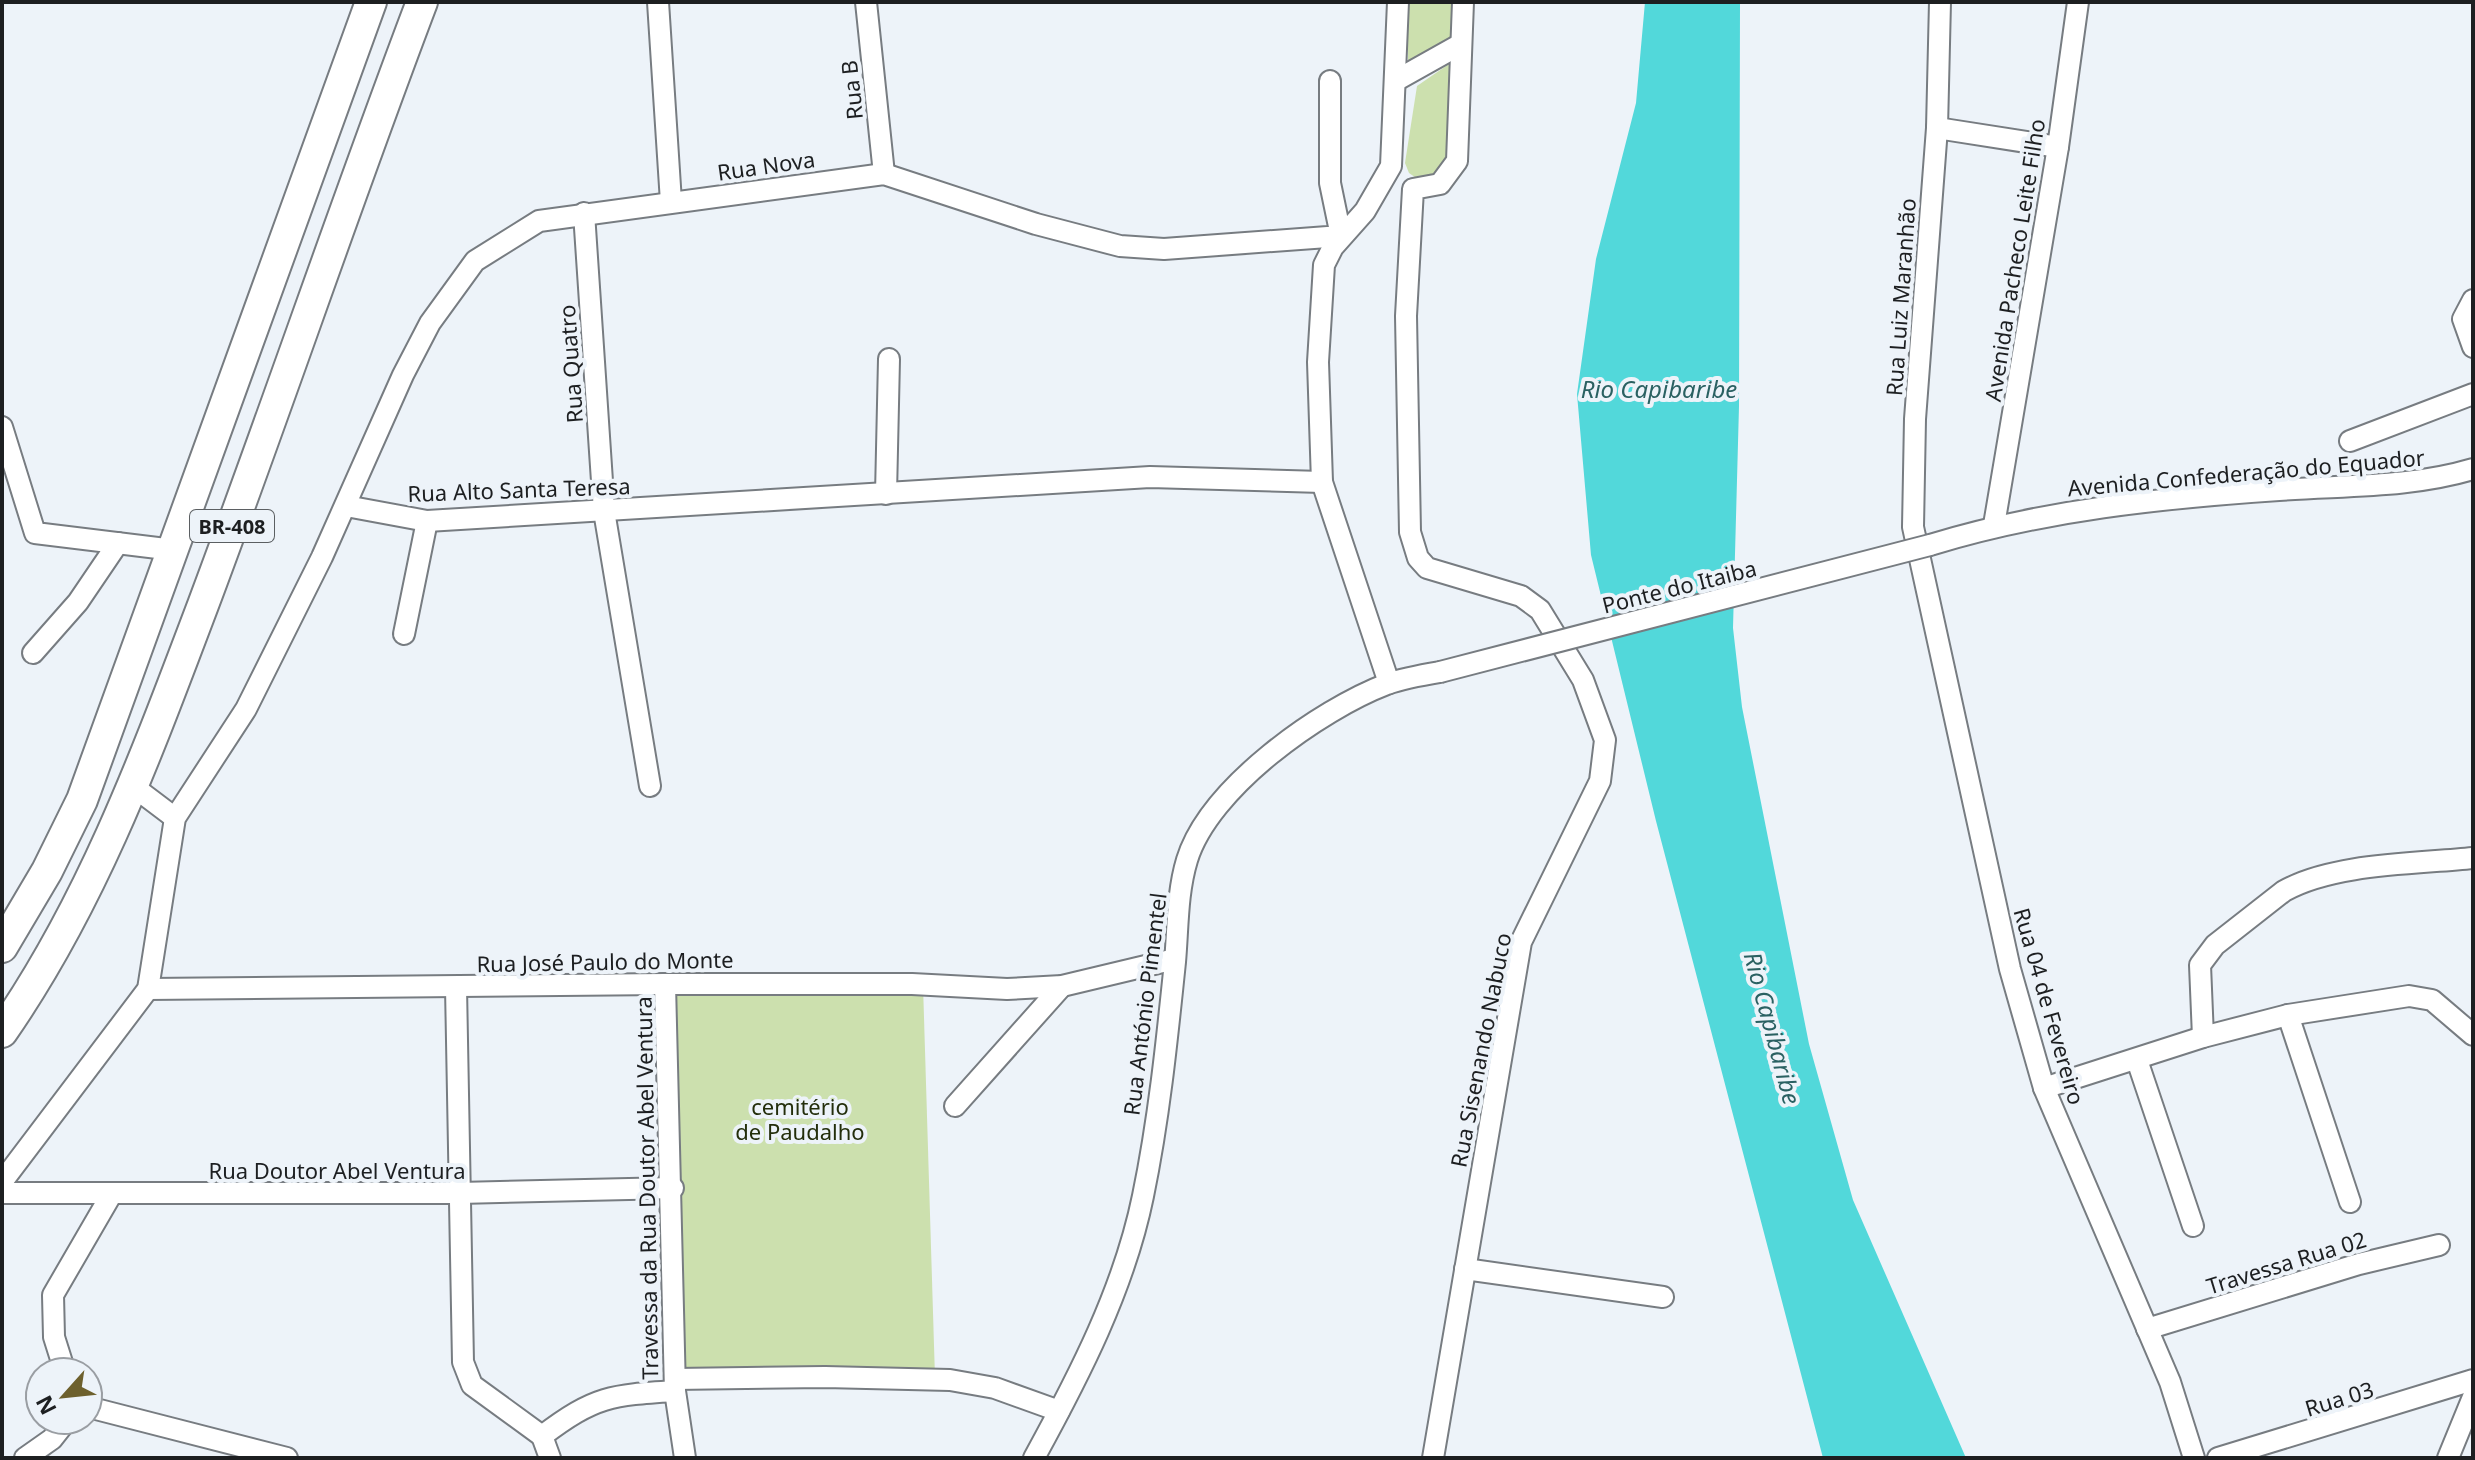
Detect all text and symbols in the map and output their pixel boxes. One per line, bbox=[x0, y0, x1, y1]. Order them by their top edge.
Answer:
street label: Rua B bbox=[833, 59, 869, 121]
street label: Avenida Pacheco Leite Filho bbox=[1977, 117, 2051, 403]
street label: Rua Nova bbox=[715, 143, 817, 187]
street label: Rua Luiz Maranhão bbox=[1878, 197, 1922, 397]
street label: Rua Quatro bbox=[551, 304, 589, 424]
water label: Rio Capibaribe bbox=[1581, 372, 1737, 405]
street label: Avenida Confederação do Equador bbox=[2066, 441, 2426, 503]
street label: Rua Alto Santa Teresa bbox=[407, 470, 631, 508]
road number: BR-408 bbox=[190, 510, 274, 542]
street label: Ponte do Itaiba bbox=[1599, 552, 1759, 620]
street label: Rua António Pimentel bbox=[1115, 891, 1173, 1117]
street label: Rua 04 de Fevereiro bbox=[2008, 904, 2092, 1108]
street label: Rua Sisenando Nabuco bbox=[1443, 930, 1517, 1170]
street label: Rua José Paulo do Monte bbox=[476, 944, 734, 978]
water label: Rio Capibaribe bbox=[1737, 948, 1809, 1108]
street label: Travessa da Rua Doutor Abel Ventura bbox=[628, 996, 664, 1380]
park label: cemitério de Paudalho bbox=[735, 1091, 865, 1146]
street label: Rua Doutor Abel Ventura bbox=[208, 1155, 466, 1185]
street label: Travessa Rua 02 bbox=[2203, 1223, 2369, 1301]
north arrow bbox=[24, 1356, 104, 1436]
street label: Rua 03 bbox=[2301, 1373, 2377, 1423]
text: N bbox=[28, 1391, 63, 1420]

